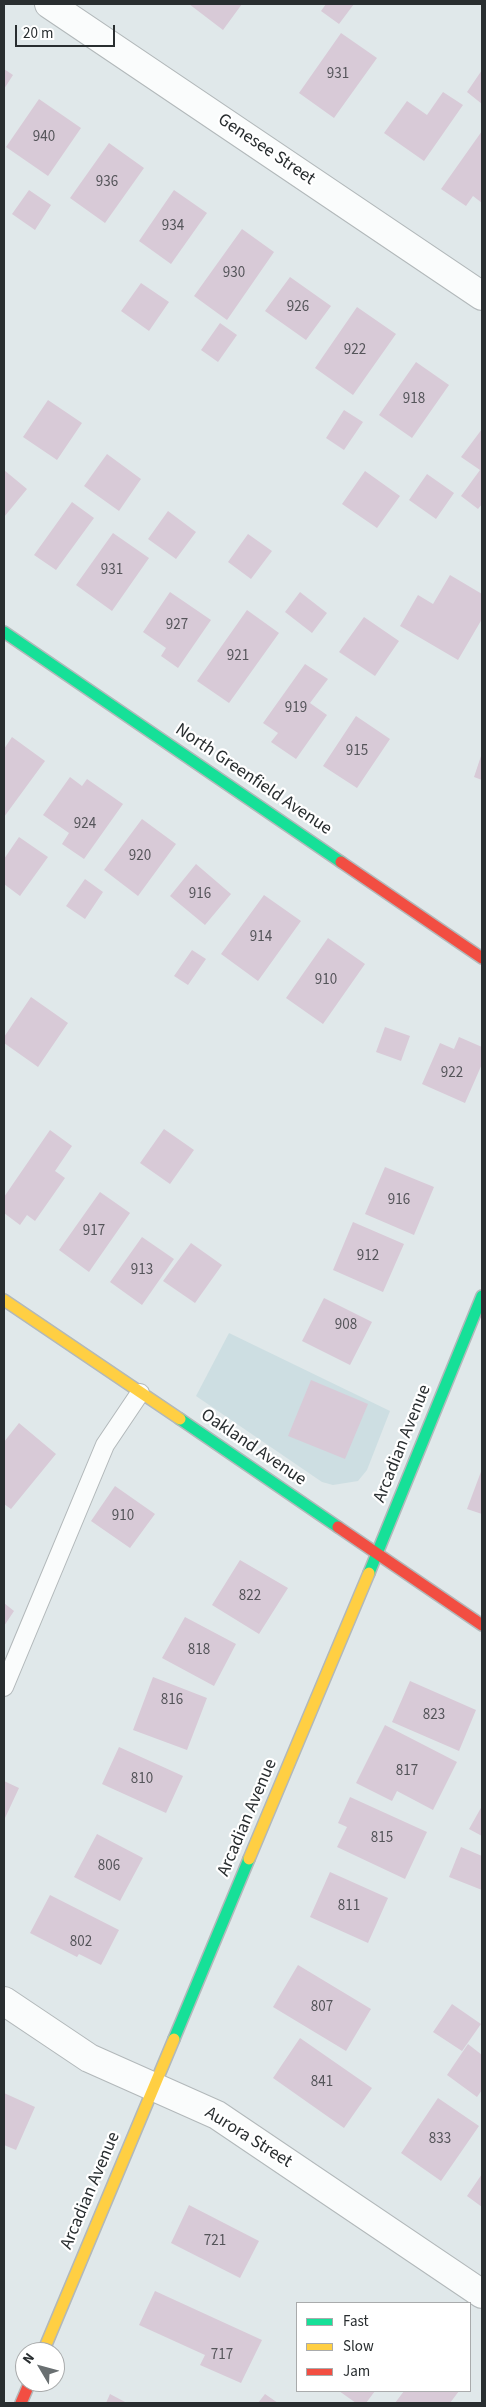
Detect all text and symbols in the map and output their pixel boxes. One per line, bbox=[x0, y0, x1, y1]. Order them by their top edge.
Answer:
scale bar bbox=[18, 15, 118, 47]
text: 20 m bbox=[23, 23, 53, 44]
house number: 931 bbox=[327, 66, 349, 84]
street label: Genesee Street bbox=[213, 109, 319, 191]
house number: 940 bbox=[33, 129, 55, 147]
house number: 936 bbox=[96, 174, 118, 192]
house number: 934 bbox=[162, 218, 184, 236]
house number: 930 bbox=[223, 265, 245, 283]
house number: 926 bbox=[287, 299, 309, 317]
house number: 922 bbox=[344, 342, 366, 360]
house number: 918 bbox=[403, 391, 425, 409]
house number: 931 bbox=[101, 562, 123, 580]
house number: 927 bbox=[166, 617, 188, 635]
house number: 921 bbox=[227, 648, 249, 666]
house number: 919 bbox=[285, 700, 307, 718]
street label: North Greenfield Avenue bbox=[171, 720, 335, 840]
house number: 915 bbox=[346, 743, 368, 761]
house number: 924 bbox=[74, 816, 96, 834]
house number: 920 bbox=[129, 848, 151, 866]
house number: 916 bbox=[189, 886, 211, 904]
house number: 914 bbox=[250, 929, 272, 947]
house number: 910 bbox=[315, 972, 337, 990]
house number: 922 bbox=[441, 1065, 463, 1083]
house number: 916 bbox=[388, 1192, 410, 1210]
house number: 917 bbox=[83, 1223, 105, 1241]
house number: 912 bbox=[357, 1248, 379, 1266]
house number: 913 bbox=[131, 1262, 153, 1280]
house number: 908 bbox=[335, 1317, 357, 1335]
street label: Arcadian Avenue bbox=[370, 1382, 436, 1506]
street label: Oakland Avenue bbox=[196, 1405, 310, 1491]
house number: 910 bbox=[112, 1508, 134, 1526]
house number: 822 bbox=[239, 1588, 261, 1606]
house number: 818 bbox=[188, 1642, 210, 1660]
house number: 816 bbox=[161, 1692, 183, 1710]
house number: 823 bbox=[423, 1707, 445, 1725]
street label: Arcadian Avenue bbox=[214, 1756, 282, 1880]
house number: 817 bbox=[396, 1763, 418, 1781]
house number: 810 bbox=[131, 1771, 153, 1789]
house number: 815 bbox=[371, 1830, 393, 1848]
house number: 806 bbox=[98, 1858, 120, 1876]
house number: 811 bbox=[338, 1898, 360, 1916]
house number: 802 bbox=[70, 1934, 92, 1952]
house number: 807 bbox=[311, 1999, 333, 2017]
house number: 841 bbox=[311, 2074, 333, 2092]
street label: Aurora Street bbox=[200, 2103, 296, 2173]
street label: Arcadian Avenue bbox=[57, 2129, 125, 2253]
house number: 833 bbox=[429, 2131, 451, 2149]
house number: 721 bbox=[204, 2233, 226, 2251]
legend bbox=[296, 2302, 471, 2392]
text: Fast bbox=[343, 2311, 369, 2332]
text: Slow bbox=[343, 2336, 374, 2357]
north arrow bbox=[15, 2342, 65, 2392]
house number: 717 bbox=[211, 2347, 233, 2365]
text: N bbox=[18, 2349, 40, 2368]
text: Jam bbox=[343, 2361, 370, 2382]

